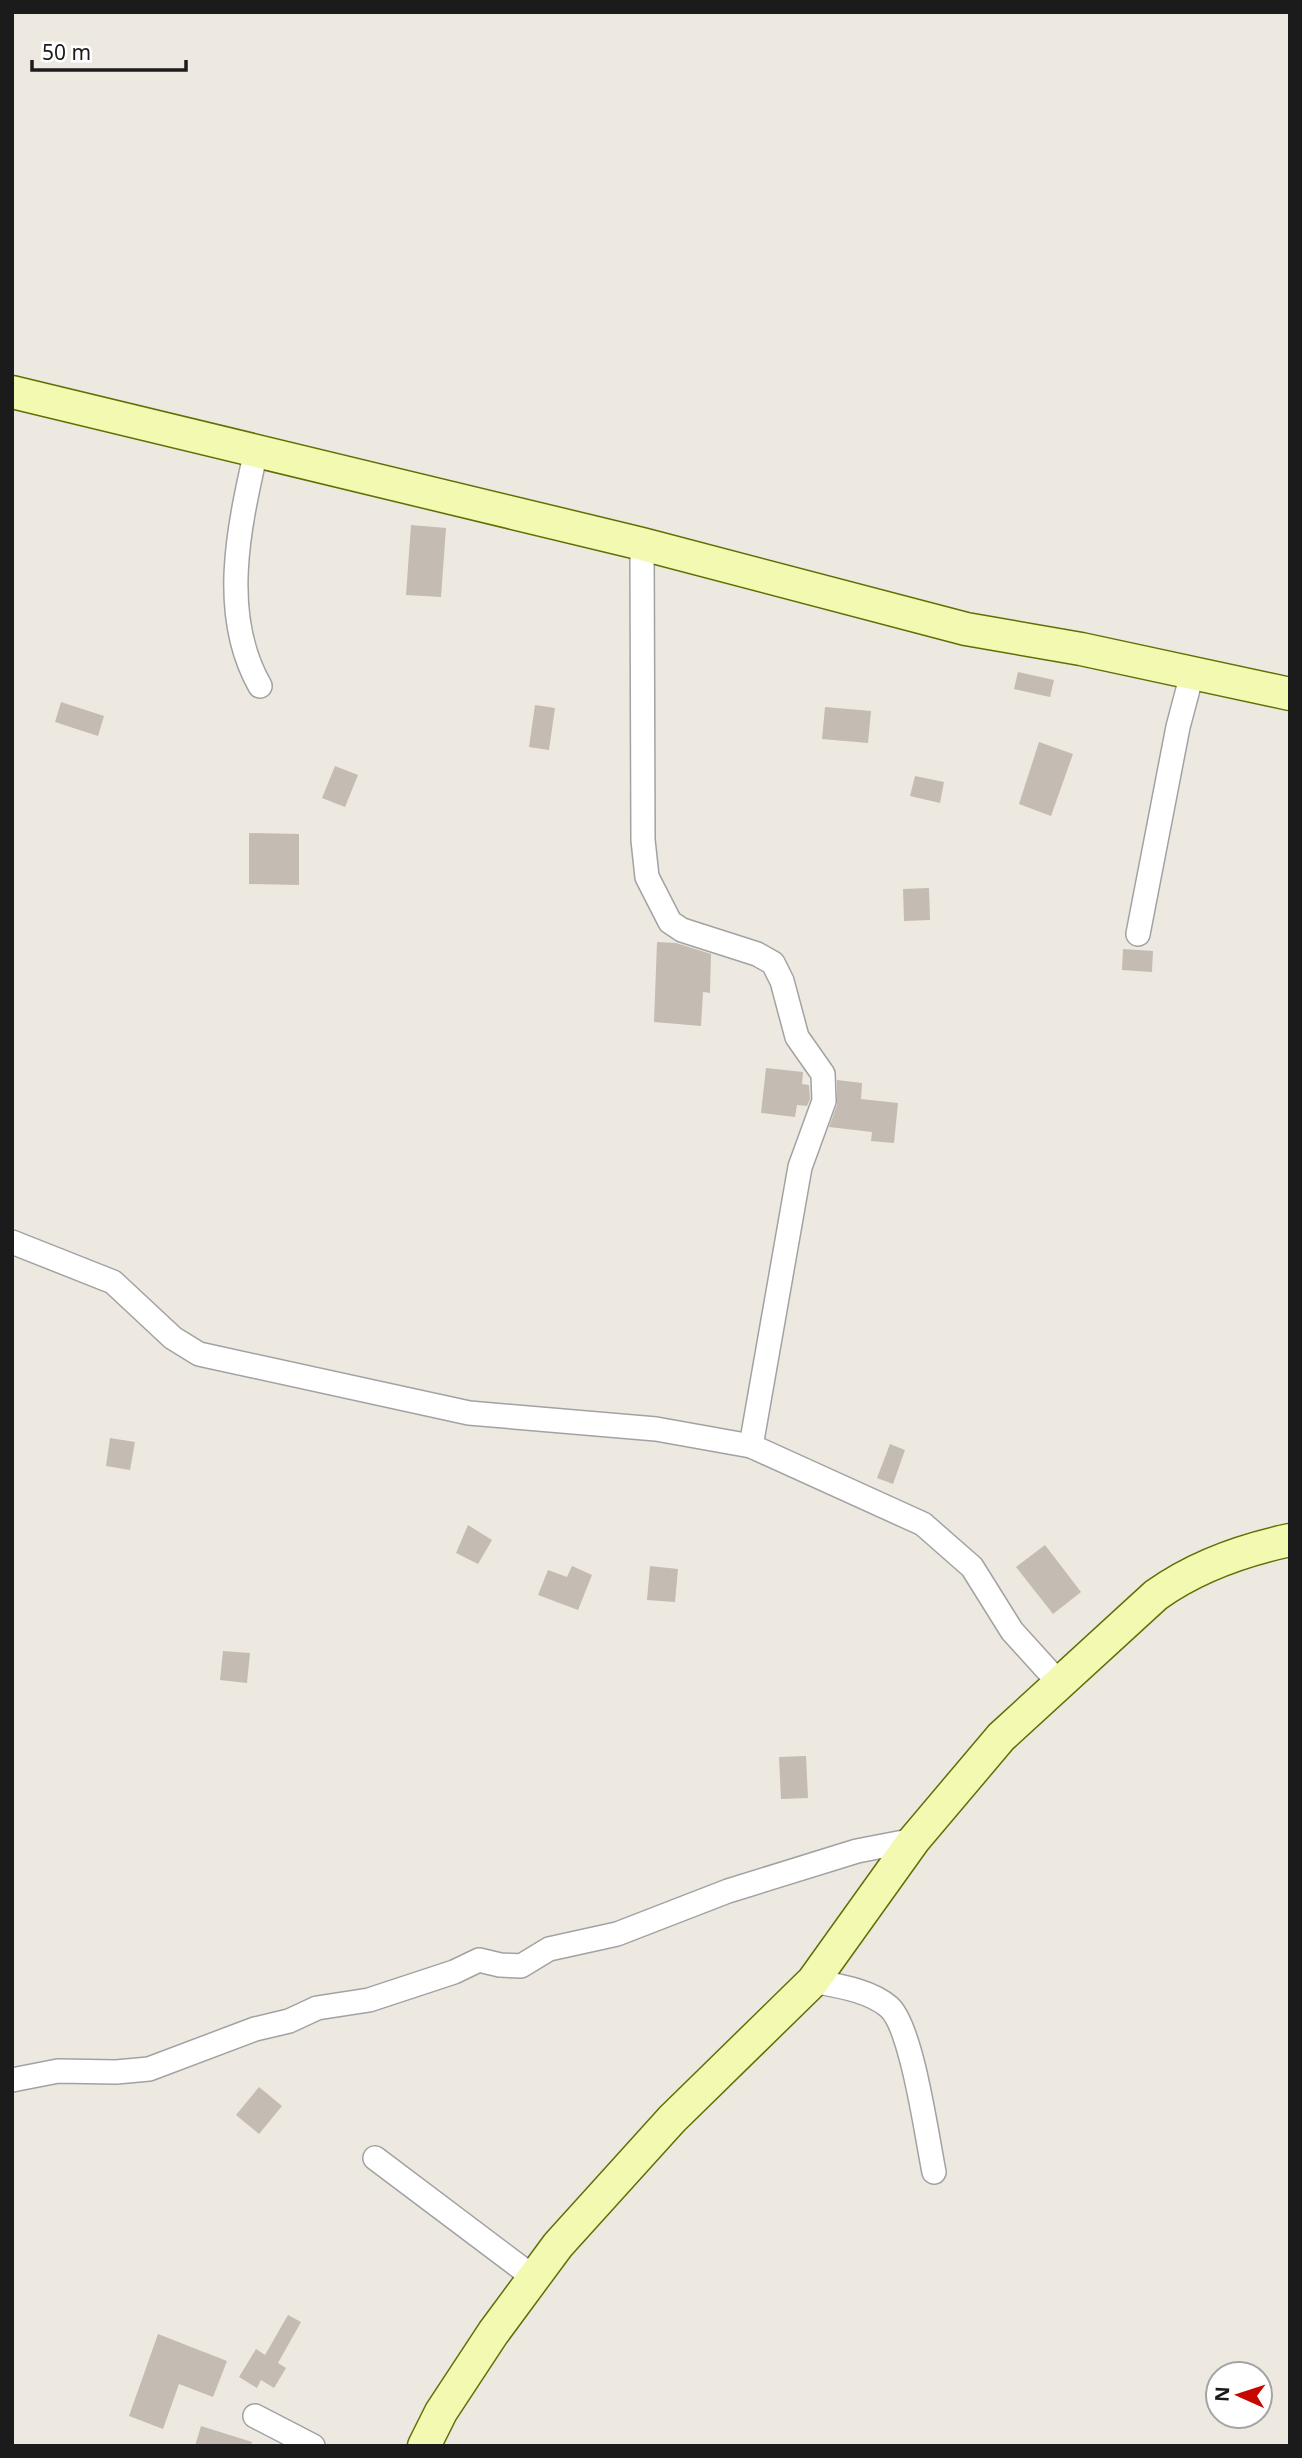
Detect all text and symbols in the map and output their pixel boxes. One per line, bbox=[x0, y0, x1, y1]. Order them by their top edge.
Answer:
scale bar bbox=[32, 28, 186, 72]
text: 50 m bbox=[42, 38, 91, 66]
north arrow bbox=[1204, 2360, 1274, 2430]
text: N bbox=[1209, 2386, 1235, 2403]

